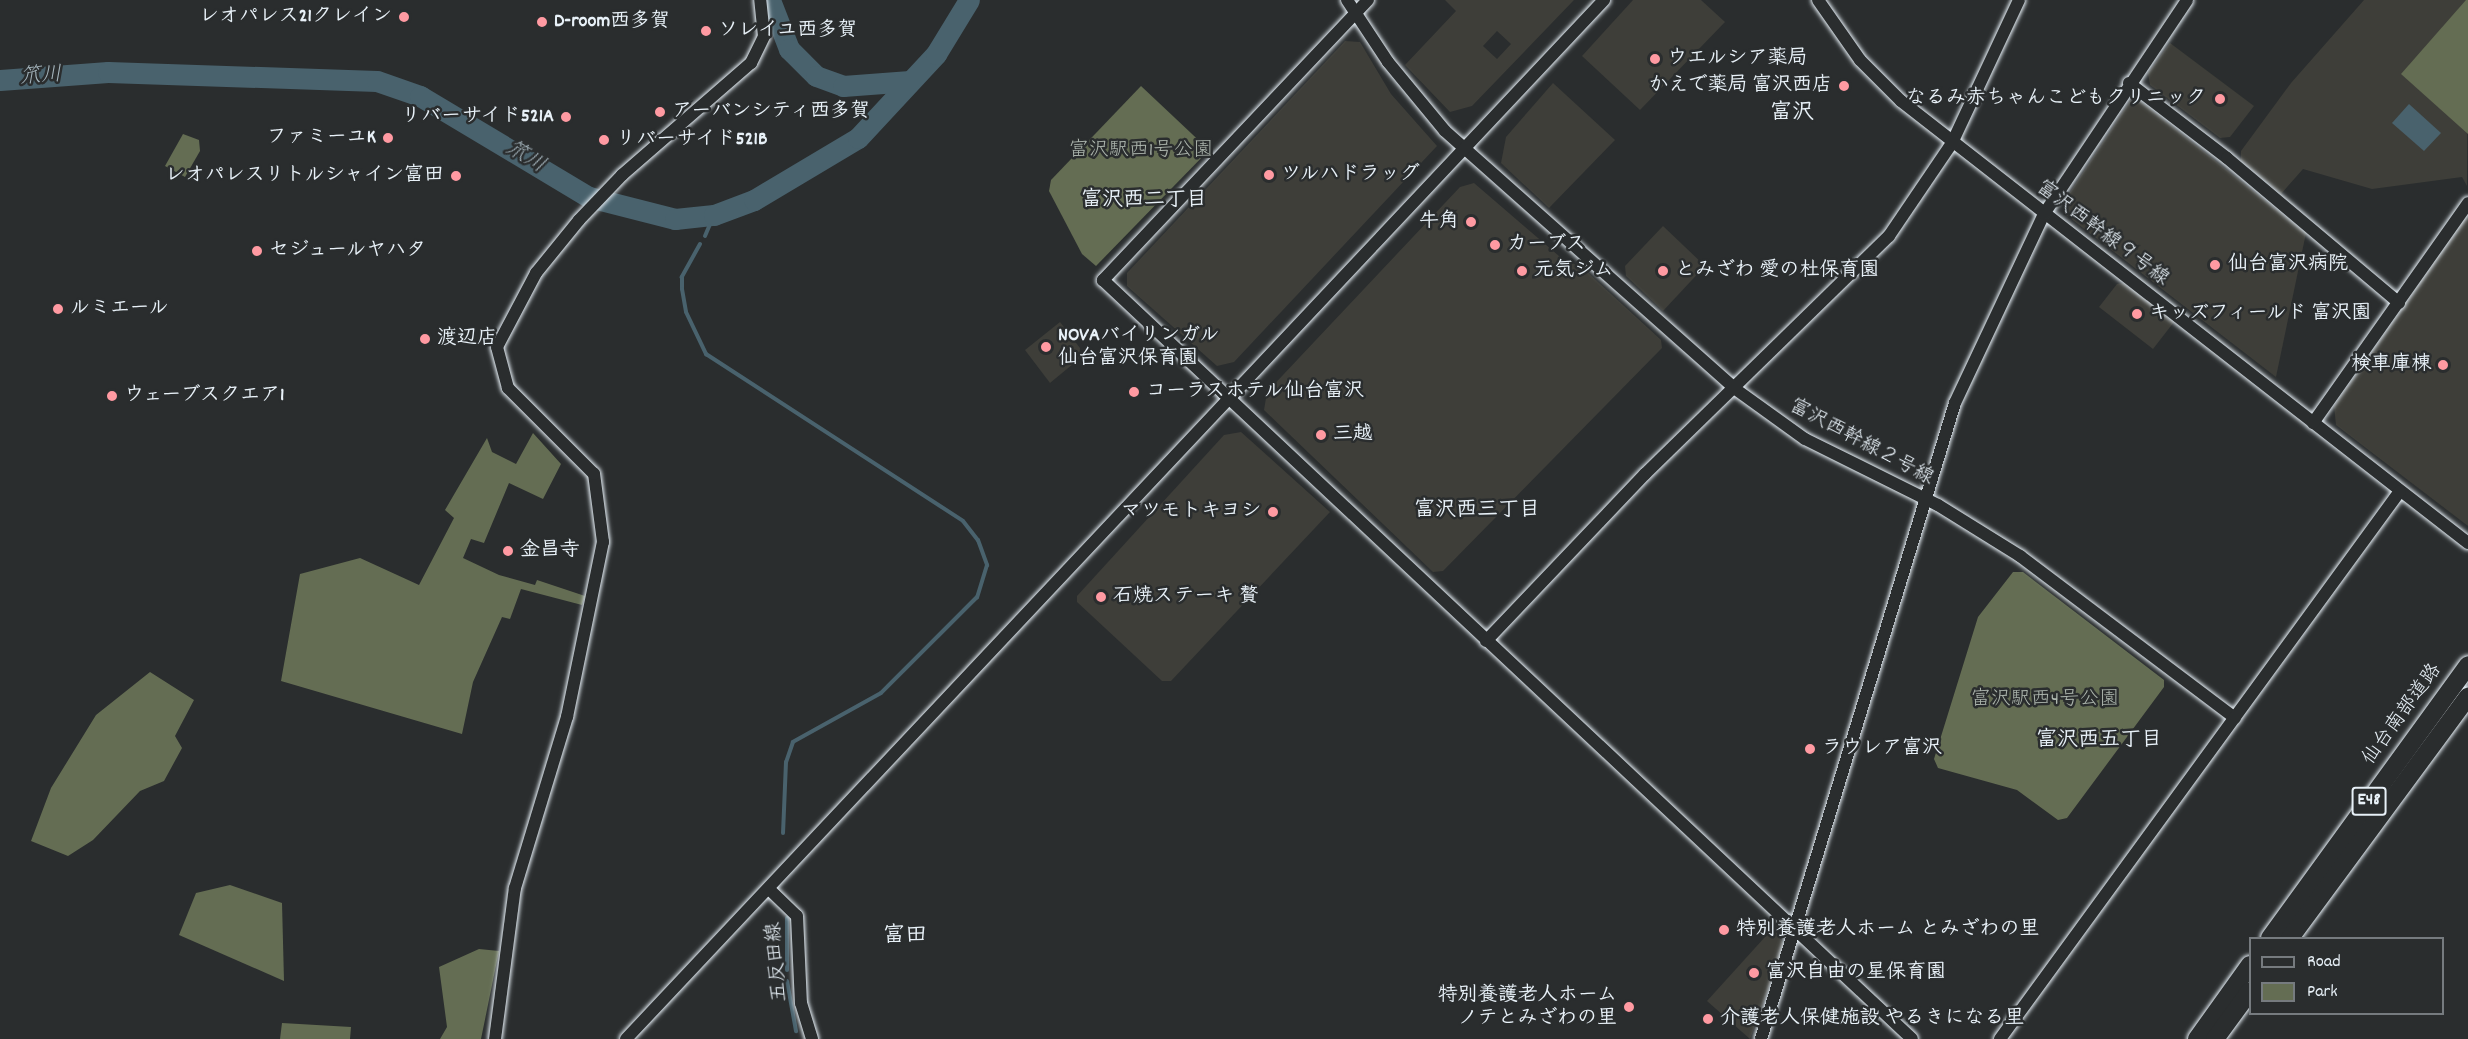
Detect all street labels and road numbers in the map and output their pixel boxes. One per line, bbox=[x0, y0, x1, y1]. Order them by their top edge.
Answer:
street label: 富沢西幹線９号線 bbox=[2031, 176, 2173, 292]
street label: 富沢西幹線２号線 bbox=[1785, 395, 1937, 491]
street label: 仙台南部道路 bbox=[2358, 659, 2448, 771]
road number: E48 bbox=[2351, 786, 2387, 816]
street label: 五反田線 bbox=[763, 921, 793, 1003]

